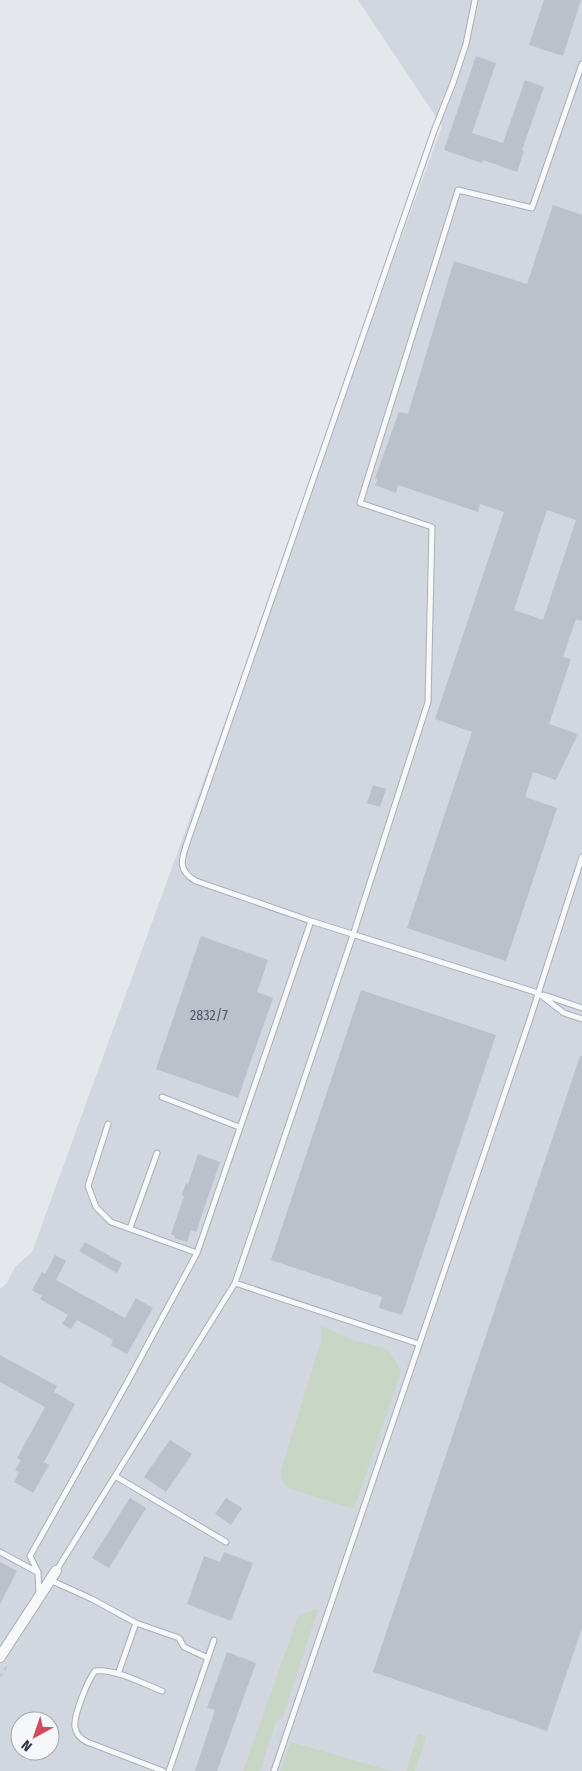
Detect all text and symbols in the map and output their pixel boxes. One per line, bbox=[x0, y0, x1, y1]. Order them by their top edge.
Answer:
house number: 2832/7 bbox=[190, 1007, 228, 1024]
north arrow bbox=[10, 1711, 60, 1761]
text: N bbox=[18, 1736, 36, 1755]

